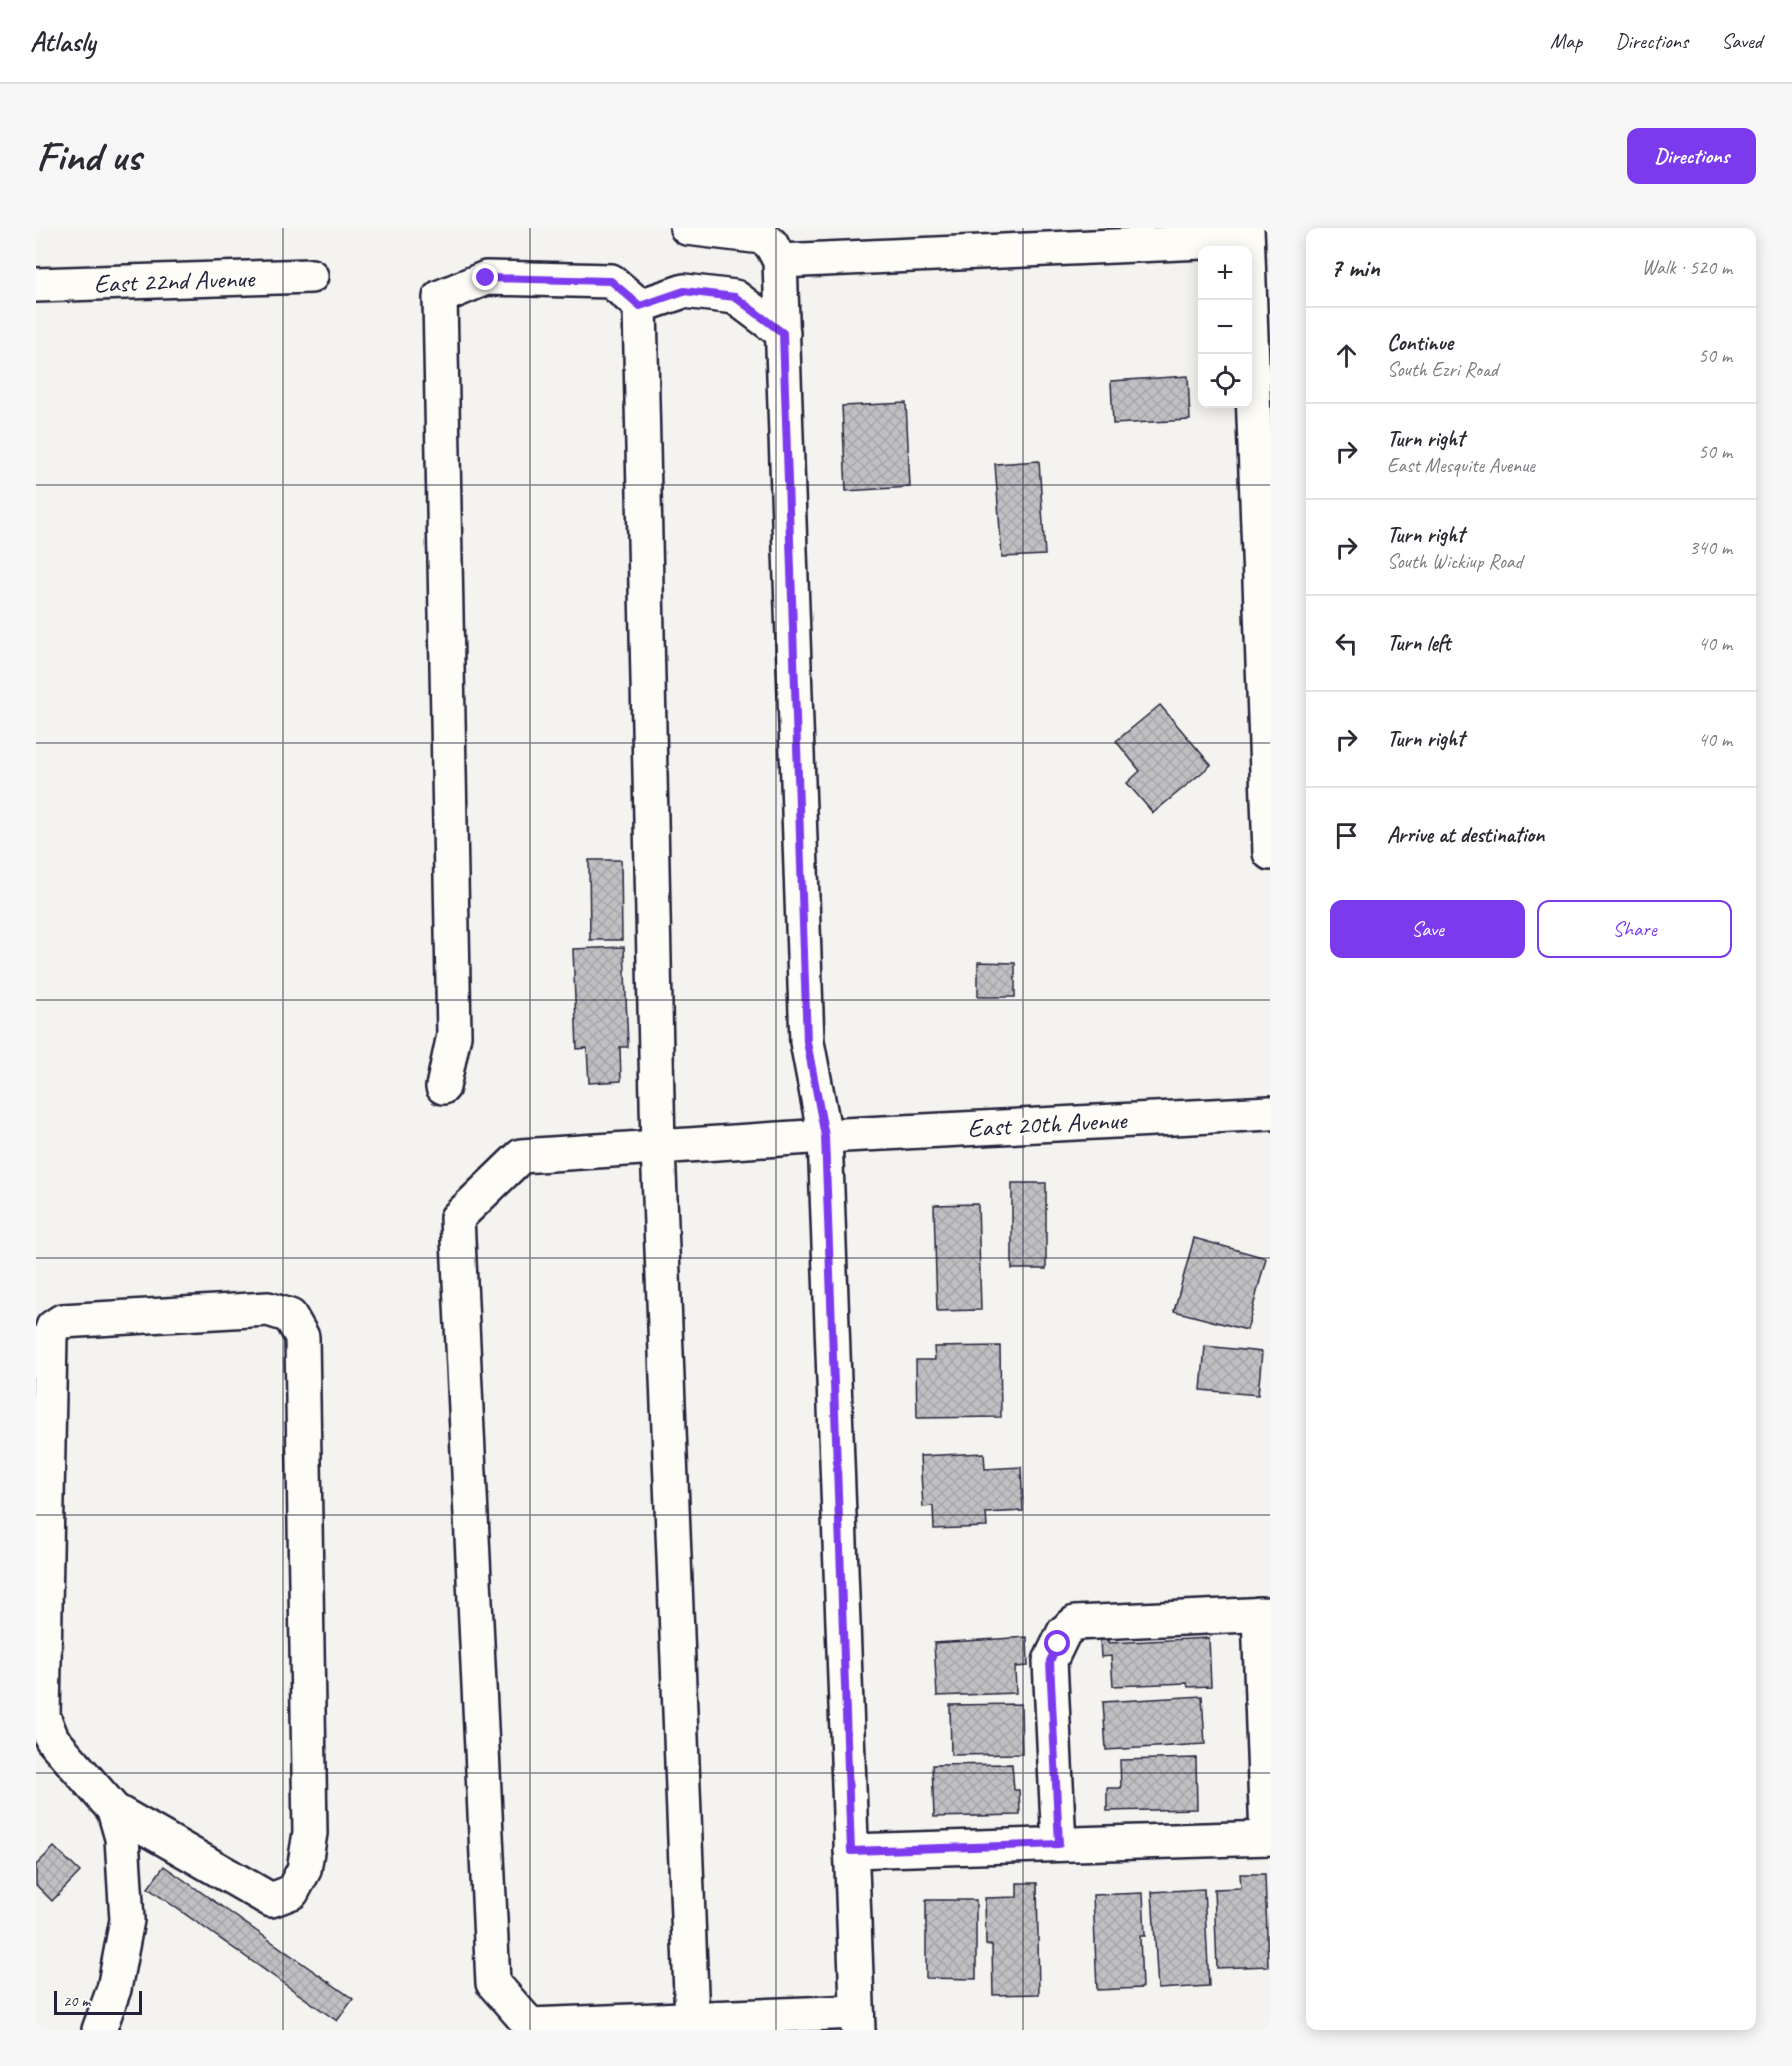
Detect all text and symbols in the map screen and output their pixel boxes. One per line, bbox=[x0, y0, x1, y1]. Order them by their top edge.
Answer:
text: Atlasly bbox=[30, 24, 95, 59]
text: Map bbox=[1550, 28, 1582, 54]
text: Directions bbox=[1615, 28, 1688, 54]
text: Saved bbox=[1721, 28, 1762, 54]
button: Directions bbox=[1627, 128, 1756, 184]
text: Find us bbox=[36, 130, 141, 183]
map controls bbox=[1198, 246, 1252, 408]
button: + bbox=[1198, 246, 1252, 300]
text: 7 min bbox=[1330, 251, 1380, 284]
text: Walk · 520 m bbox=[1642, 255, 1732, 280]
street label: East 22nd Avenue bbox=[93, 262, 256, 300]
route end bbox=[472, 264, 498, 290]
button: − bbox=[1198, 300, 1252, 354]
text: Continue bbox=[1387, 329, 1453, 357]
icon: ahead bbox=[1330, 339, 1363, 372]
text: 50 m bbox=[1698, 343, 1732, 368]
button: locate bbox=[1198, 354, 1252, 408]
text: South Ezri Road bbox=[1387, 357, 1498, 382]
text: Turn right bbox=[1387, 425, 1464, 453]
icon: right bbox=[1330, 435, 1363, 468]
text: 50 m bbox=[1698, 439, 1732, 464]
text: East Mesquite Avenue bbox=[1387, 453, 1535, 478]
text: Turn right bbox=[1387, 521, 1464, 549]
icon: right bbox=[1330, 531, 1363, 564]
text: 340 m bbox=[1689, 535, 1732, 560]
text: South Wickiup Road bbox=[1387, 549, 1522, 574]
icon: left bbox=[1330, 627, 1363, 660]
text: Turn left bbox=[1387, 629, 1451, 657]
text: 40 m bbox=[1698, 631, 1732, 656]
icon: right bbox=[1330, 723, 1363, 756]
text: Turn right bbox=[1387, 725, 1464, 753]
text: 40 m bbox=[1698, 727, 1732, 752]
icon: arrive bbox=[1330, 819, 1363, 852]
text: Arrive at destination bbox=[1387, 821, 1544, 849]
button: Save bbox=[1330, 900, 1525, 958]
button: Share bbox=[1537, 900, 1732, 958]
street label: East 20th Avenue bbox=[967, 1103, 1129, 1145]
route start bbox=[1044, 1630, 1070, 1656]
scale bar bbox=[54, 1988, 142, 2016]
text: 20 m bbox=[63, 1991, 90, 2011]

